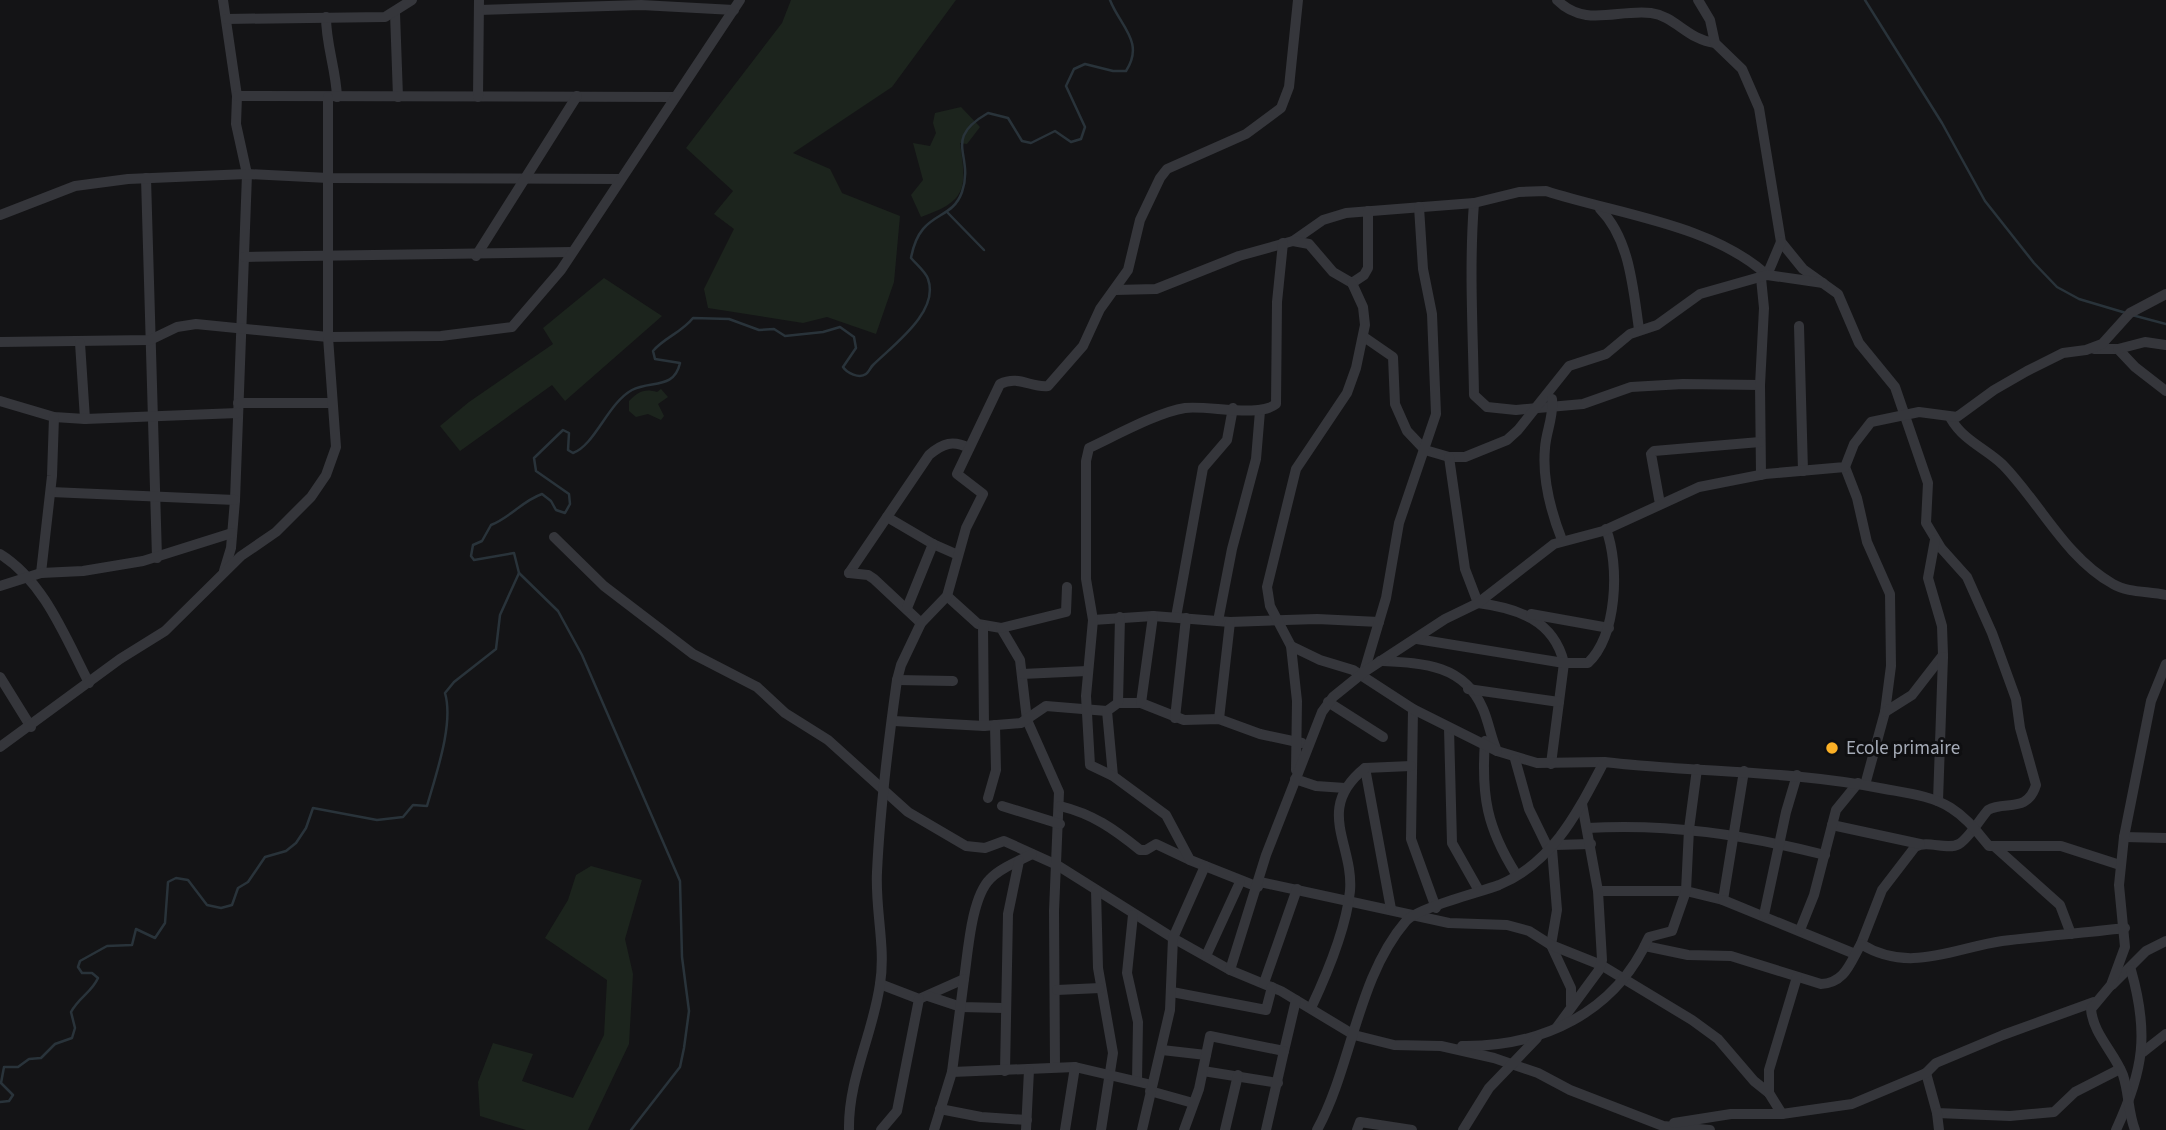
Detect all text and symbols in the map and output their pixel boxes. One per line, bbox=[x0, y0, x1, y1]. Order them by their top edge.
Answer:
place label: Ecole primaire bbox=[1846, 735, 1960, 762]
marker: Ecole primaire bbox=[1824, 740, 1840, 756]

